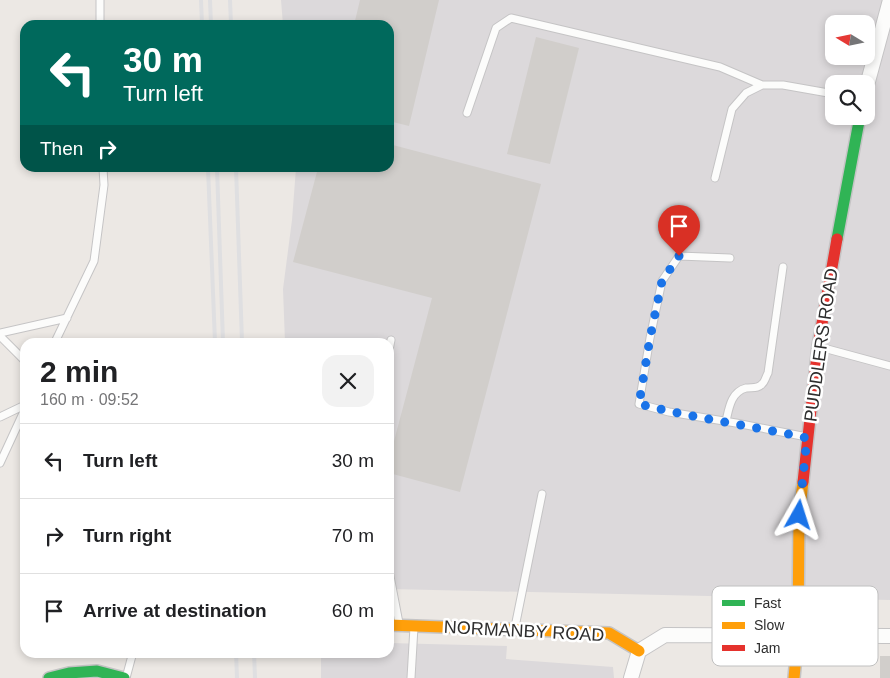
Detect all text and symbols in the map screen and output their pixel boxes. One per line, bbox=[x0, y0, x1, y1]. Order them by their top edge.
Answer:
north arrow bbox=[825, 15, 875, 65]
map controls bbox=[825, 15, 875, 125]
icon: left bbox=[40, 40, 105, 105]
text: 30 m bbox=[123, 40, 203, 79]
button: search bbox=[825, 75, 875, 125]
text: Turn left bbox=[123, 81, 203, 106]
icon: right bbox=[93, 135, 121, 163]
text: Then bbox=[40, 138, 83, 159]
pin bbox=[658, 205, 700, 256]
icon: arrive bbox=[665, 212, 693, 240]
street label: PUDDLERS ROAD bbox=[800, 267, 842, 423]
text: 2 min bbox=[40, 355, 118, 388]
button: close bbox=[322, 355, 374, 407]
text: 160 m · 09:52 bbox=[40, 391, 139, 408]
icon: left bbox=[40, 447, 68, 475]
text: Turn left bbox=[83, 450, 158, 471]
text: 30 m bbox=[332, 450, 374, 471]
position arrow bbox=[772, 488, 824, 540]
icon: right bbox=[40, 522, 68, 550]
text: Turn right bbox=[83, 525, 171, 546]
text: 70 m bbox=[332, 525, 374, 546]
legend bbox=[712, 586, 878, 666]
text: Fast bbox=[754, 595, 781, 611]
icon: arrive bbox=[40, 597, 68, 625]
text: Arrive at destination bbox=[83, 600, 267, 621]
text: 60 m bbox=[332, 600, 374, 621]
street label: NORMANBY ROAD bbox=[443, 617, 605, 645]
text: Slow bbox=[754, 617, 785, 633]
text: Jam bbox=[754, 640, 780, 656]

